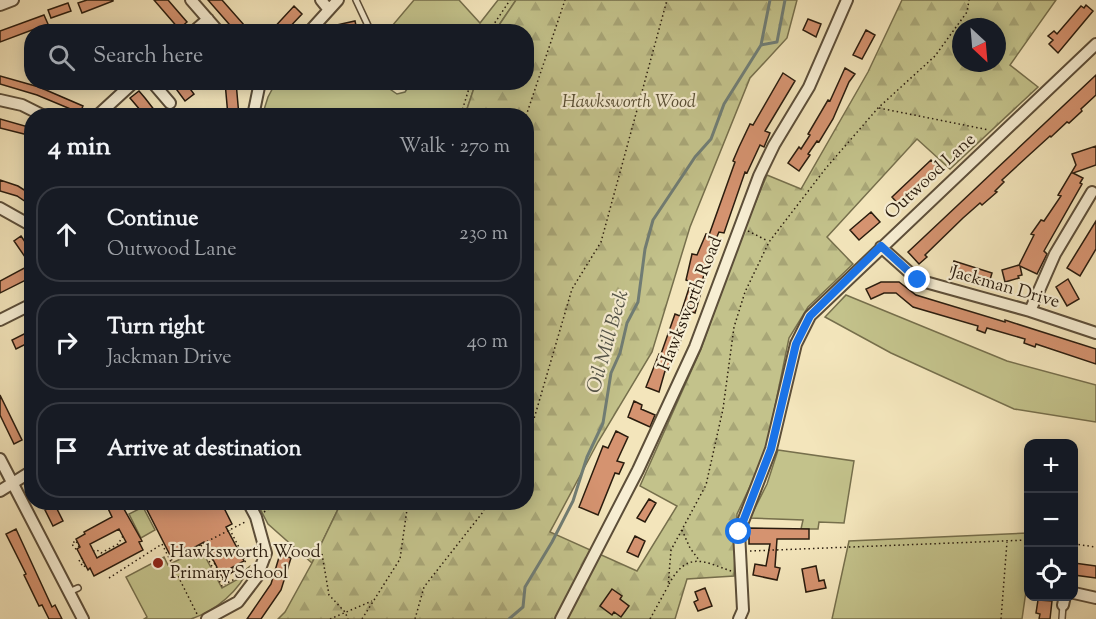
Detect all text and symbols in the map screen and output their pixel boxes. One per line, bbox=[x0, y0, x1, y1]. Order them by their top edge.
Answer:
north arrow bbox=[952, 18, 1006, 72]
search box bbox=[24, 24, 534, 90]
icon: search bbox=[45, 41, 78, 74]
text: Search here bbox=[93, 41, 203, 73]
park label: Hawksworth Wood bbox=[562, 90, 696, 116]
street label: Outwood Lane bbox=[880, 128, 982, 226]
text: 4 min bbox=[48, 129, 111, 166]
text: Walk · 270 m bbox=[399, 133, 510, 162]
text: Continue bbox=[107, 204, 198, 236]
icon: ahead bbox=[50, 218, 83, 251]
text: 230 m bbox=[459, 220, 508, 249]
street label: Hawksworth Road bbox=[652, 233, 730, 375]
text: Outwood Lane bbox=[107, 236, 236, 265]
street label: Jackman Drive bbox=[947, 260, 1062, 316]
route end bbox=[904, 266, 930, 292]
water label: Oil Mill Beck bbox=[580, 287, 638, 397]
text: Turn right bbox=[107, 312, 204, 344]
icon: right bbox=[50, 326, 83, 359]
text: 40 m bbox=[467, 328, 508, 357]
text: Jackman Drive bbox=[107, 344, 232, 373]
icon: arrive bbox=[50, 434, 83, 467]
text: Arrive at destination bbox=[107, 434, 302, 466]
map controls bbox=[1024, 439, 1078, 601]
button: + bbox=[1024, 439, 1078, 493]
button: − bbox=[1024, 493, 1078, 547]
route start bbox=[725, 518, 751, 544]
place label: Hawksworth Wood Primary School bbox=[170, 540, 321, 587]
button: locate bbox=[1024, 547, 1078, 601]
marker: Hawksworth Wood Primary School bbox=[151, 556, 165, 570]

